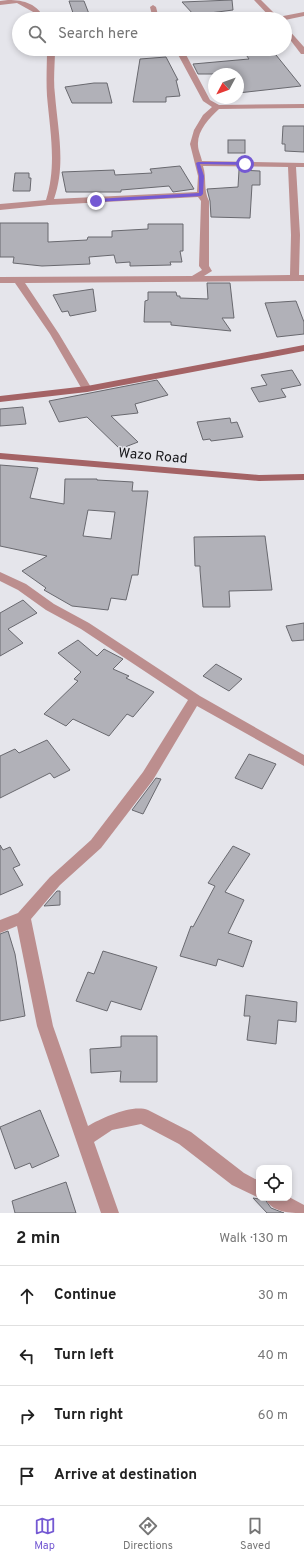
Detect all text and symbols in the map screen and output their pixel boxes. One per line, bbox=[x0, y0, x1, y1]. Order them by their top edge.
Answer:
search box bbox=[12, 12, 292, 56]
icon: search bbox=[26, 23, 48, 45]
text: Search here bbox=[58, 25, 138, 44]
north arrow bbox=[208, 68, 244, 104]
route start bbox=[236, 155, 254, 173]
route end bbox=[87, 192, 105, 210]
street label: Wazo Road bbox=[118, 445, 188, 468]
map controls bbox=[256, 1165, 292, 1201]
button: locate bbox=[256, 1165, 292, 1201]
text: 2 min bbox=[16, 1228, 60, 1250]
text: Walk · 130 m bbox=[219, 1231, 288, 1247]
icon: ahead bbox=[16, 1285, 38, 1307]
text: Continue bbox=[54, 1286, 116, 1305]
text: 30 m bbox=[258, 1288, 288, 1304]
icon: left bbox=[16, 1345, 38, 1367]
text: Turn left bbox=[54, 1346, 114, 1365]
text: 40 m bbox=[258, 1348, 288, 1364]
icon: right bbox=[16, 1405, 38, 1427]
text: Turn right bbox=[54, 1406, 123, 1425]
text: 60 m bbox=[258, 1408, 288, 1424]
icon: arrive bbox=[16, 1465, 38, 1487]
text: Arrive at destination bbox=[54, 1466, 197, 1485]
tab: Map bbox=[34, 1515, 56, 1553]
tab: Directions bbox=[123, 1515, 173, 1553]
tab: Saved bbox=[240, 1515, 270, 1553]

